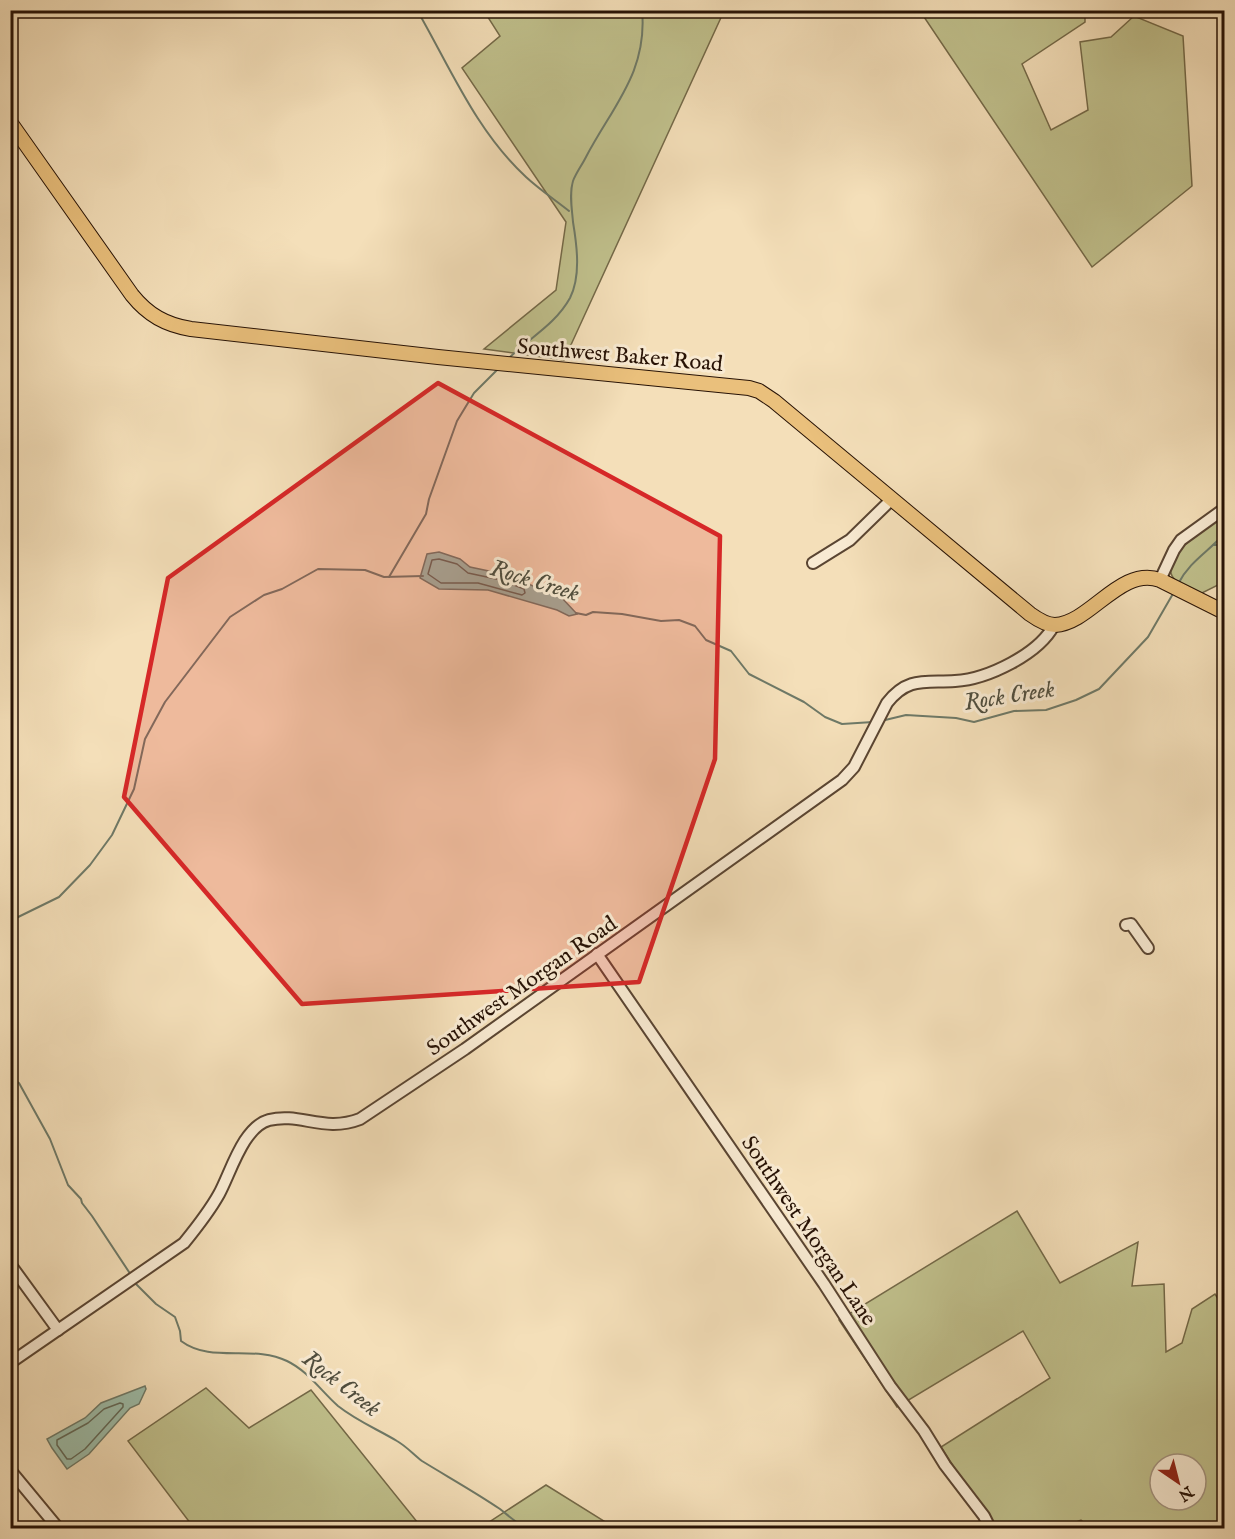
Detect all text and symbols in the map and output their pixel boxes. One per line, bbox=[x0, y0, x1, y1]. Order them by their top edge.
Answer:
street label: Southwest Baker Road bbox=[516, 333, 724, 379]
water label: Rock Creek bbox=[486, 553, 583, 610]
water label: Rock Creek bbox=[962, 674, 1057, 719]
street label: Southwest Morgan Road bbox=[422, 910, 623, 1063]
street label: Southwest Morgan Lane bbox=[734, 1131, 882, 1331]
water label: Rock Creek bbox=[296, 1344, 387, 1425]
north arrow bbox=[1148, 1452, 1208, 1512]
text: N bbox=[1174, 1480, 1198, 1505]

